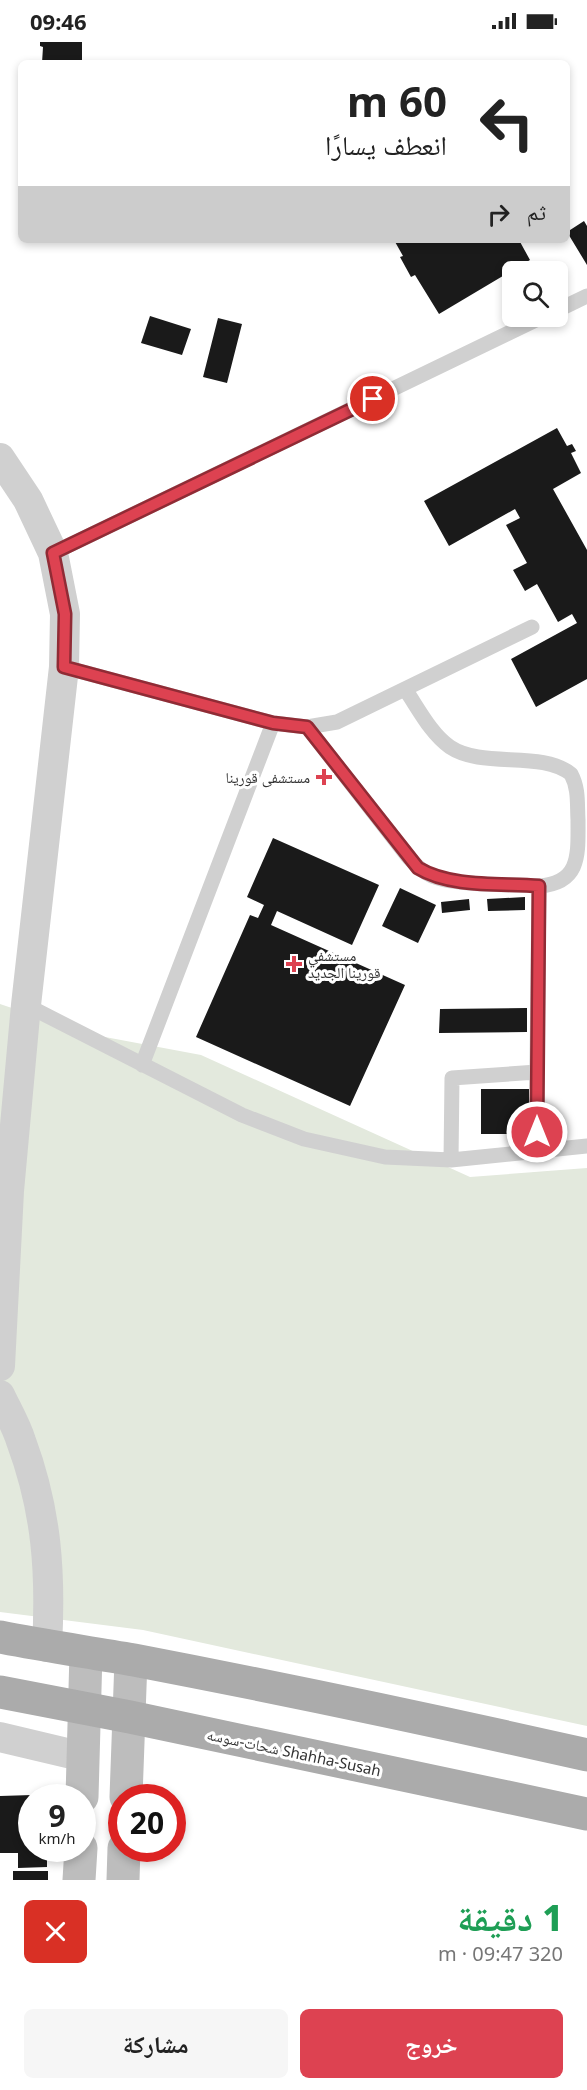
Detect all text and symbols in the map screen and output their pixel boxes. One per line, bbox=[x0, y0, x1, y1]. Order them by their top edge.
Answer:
text: 09:46 bbox=[30, 6, 87, 36]
text: 60 m bbox=[347, 72, 447, 129]
icon: left bbox=[468, 84, 546, 162]
text: انعطف يسارًا bbox=[325, 126, 447, 163]
text: ثم bbox=[527, 196, 546, 226]
icon: right bbox=[482, 198, 515, 231]
map controls bbox=[502, 261, 568, 327]
button: search bbox=[502, 261, 568, 327]
pin bbox=[347, 373, 398, 424]
icon: arrive bbox=[356, 382, 389, 415]
place label: مستشفى قورينا bbox=[225, 767, 310, 788]
marker: مستشفى قورينا bbox=[315, 768, 333, 786]
place label: مستشفي قورينا الجديد bbox=[308, 945, 380, 982]
marker: مستشفي قورينا الجديد bbox=[285, 955, 303, 973]
position arrow bbox=[505, 1100, 569, 1164]
street label: شحات-سوسه Shahha-Susah bbox=[205, 1724, 383, 1780]
speed limit sign: 20 bbox=[108, 1784, 186, 1862]
text: 9 bbox=[48, 1795, 66, 1836]
text: km/h bbox=[39, 1828, 75, 1848]
text: 1 دقيقة bbox=[457, 1893, 563, 1942]
button: close bbox=[24, 1900, 87, 1963]
text: 320 m · 09:47 bbox=[438, 1940, 563, 1967]
button: مشاركة bbox=[24, 2009, 288, 2078]
button: خروج bbox=[300, 2009, 563, 2078]

